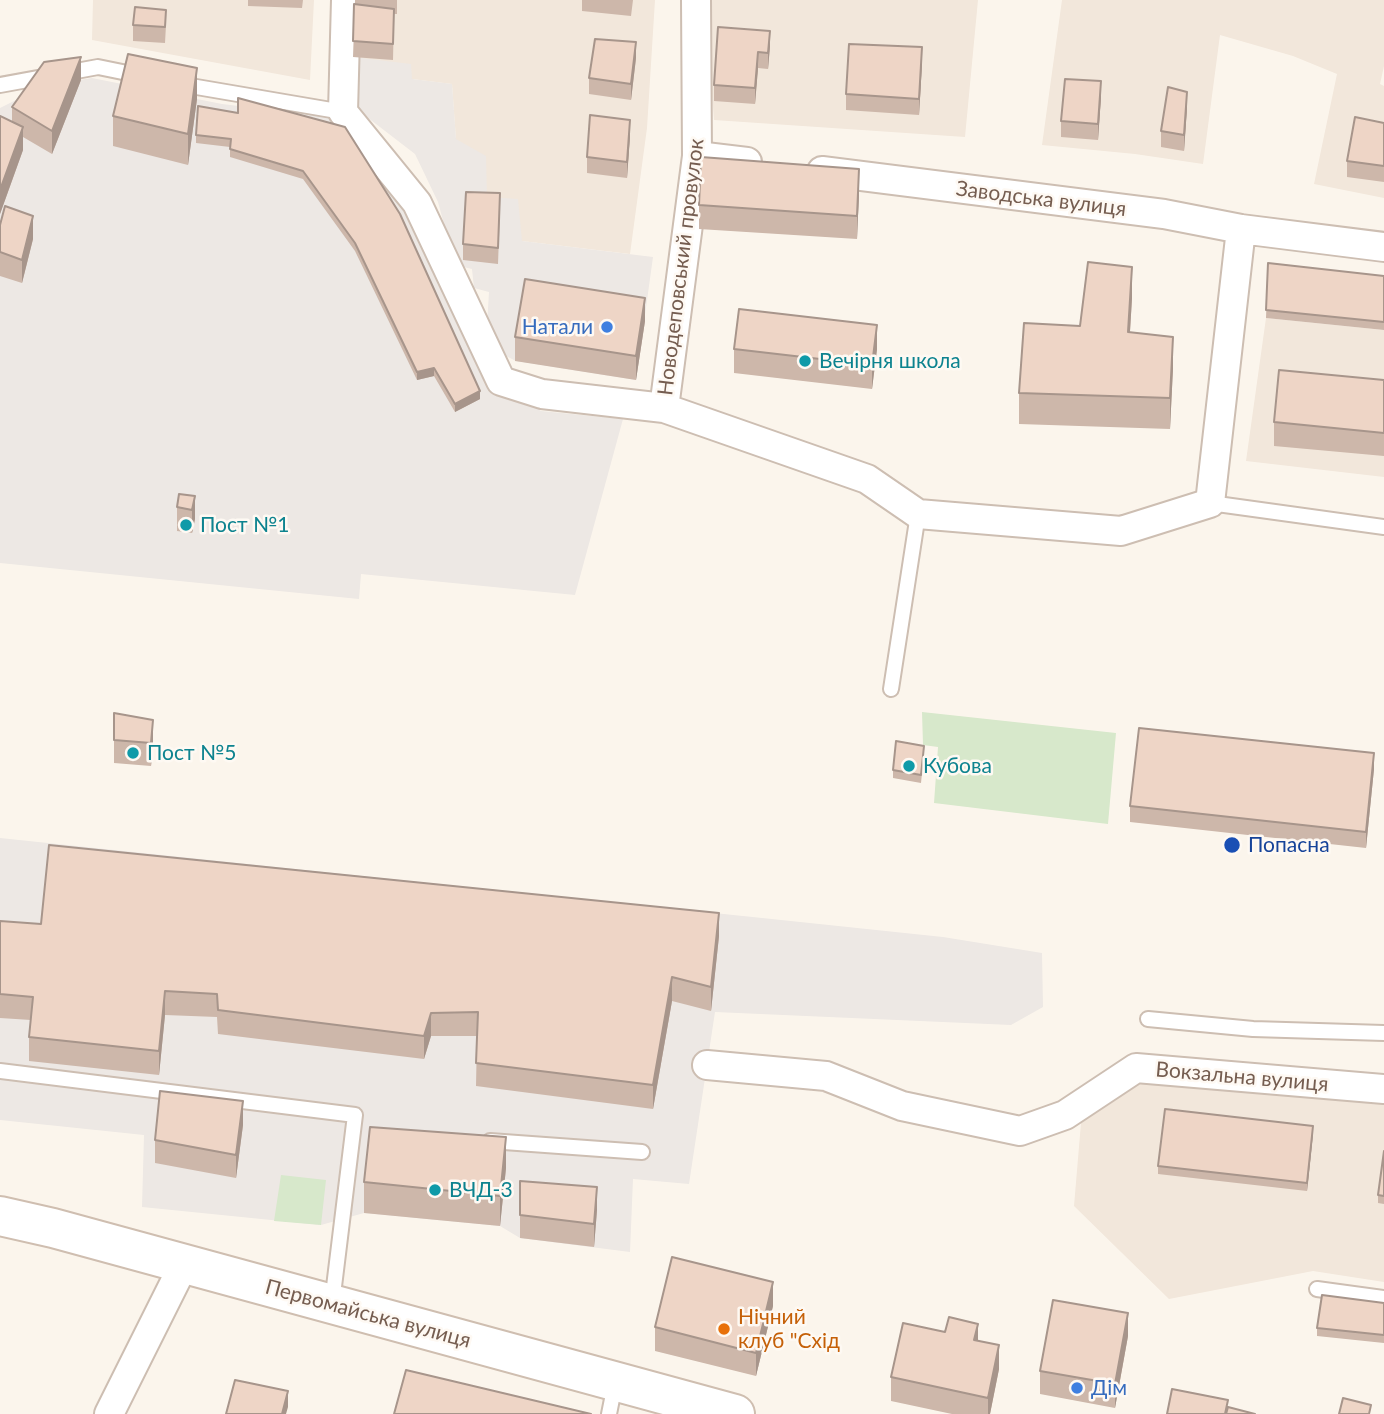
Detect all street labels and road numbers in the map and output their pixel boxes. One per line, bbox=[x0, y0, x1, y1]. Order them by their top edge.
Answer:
street label: Новодеповський провулок bbox=[653, 137, 709, 397]
street label: Заводська вулиця bbox=[954, 176, 1128, 222]
street label: Вокзальна вулиця bbox=[1155, 1057, 1329, 1097]
street label: Первомайська вулиця bbox=[262, 1274, 474, 1354]

